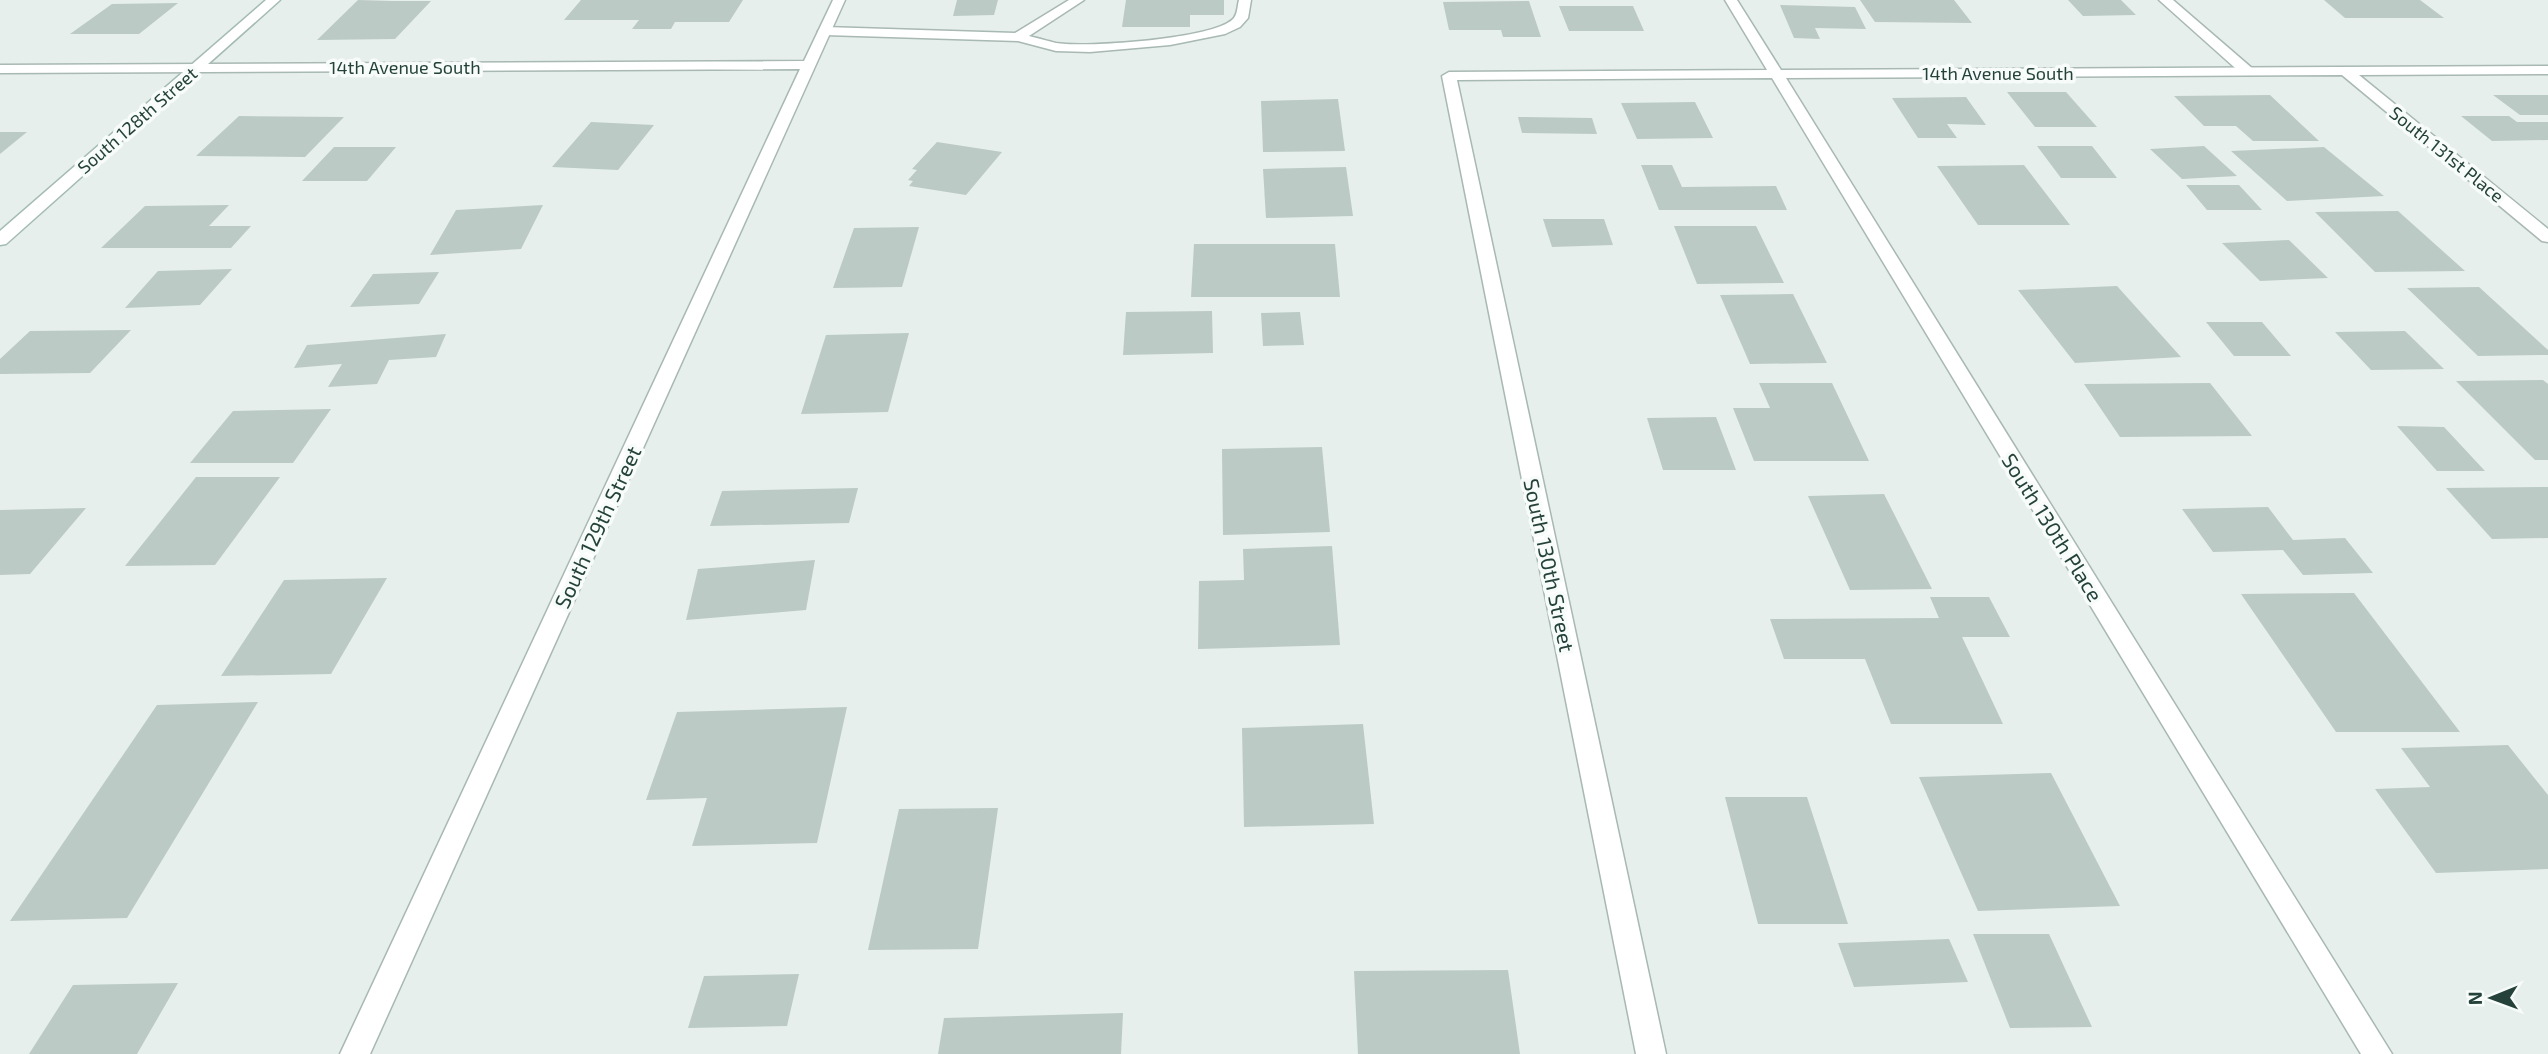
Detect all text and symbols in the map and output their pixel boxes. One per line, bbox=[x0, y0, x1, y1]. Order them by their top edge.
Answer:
street label: 14th Avenue South bbox=[329, 56, 481, 78]
street label: South 128th Street bbox=[73, 62, 201, 178]
street label: 14th Avenue South bbox=[1922, 62, 2074, 84]
street label: South 131st Place bbox=[2386, 101, 2508, 207]
street label: South 129th Street bbox=[548, 442, 646, 612]
street label: South 130th Place bbox=[1997, 448, 2109, 606]
street label: South 130th Street bbox=[1519, 476, 1581, 654]
north arrow bbox=[2457, 963, 2527, 1033]
text: N bbox=[2463, 991, 2486, 1005]

